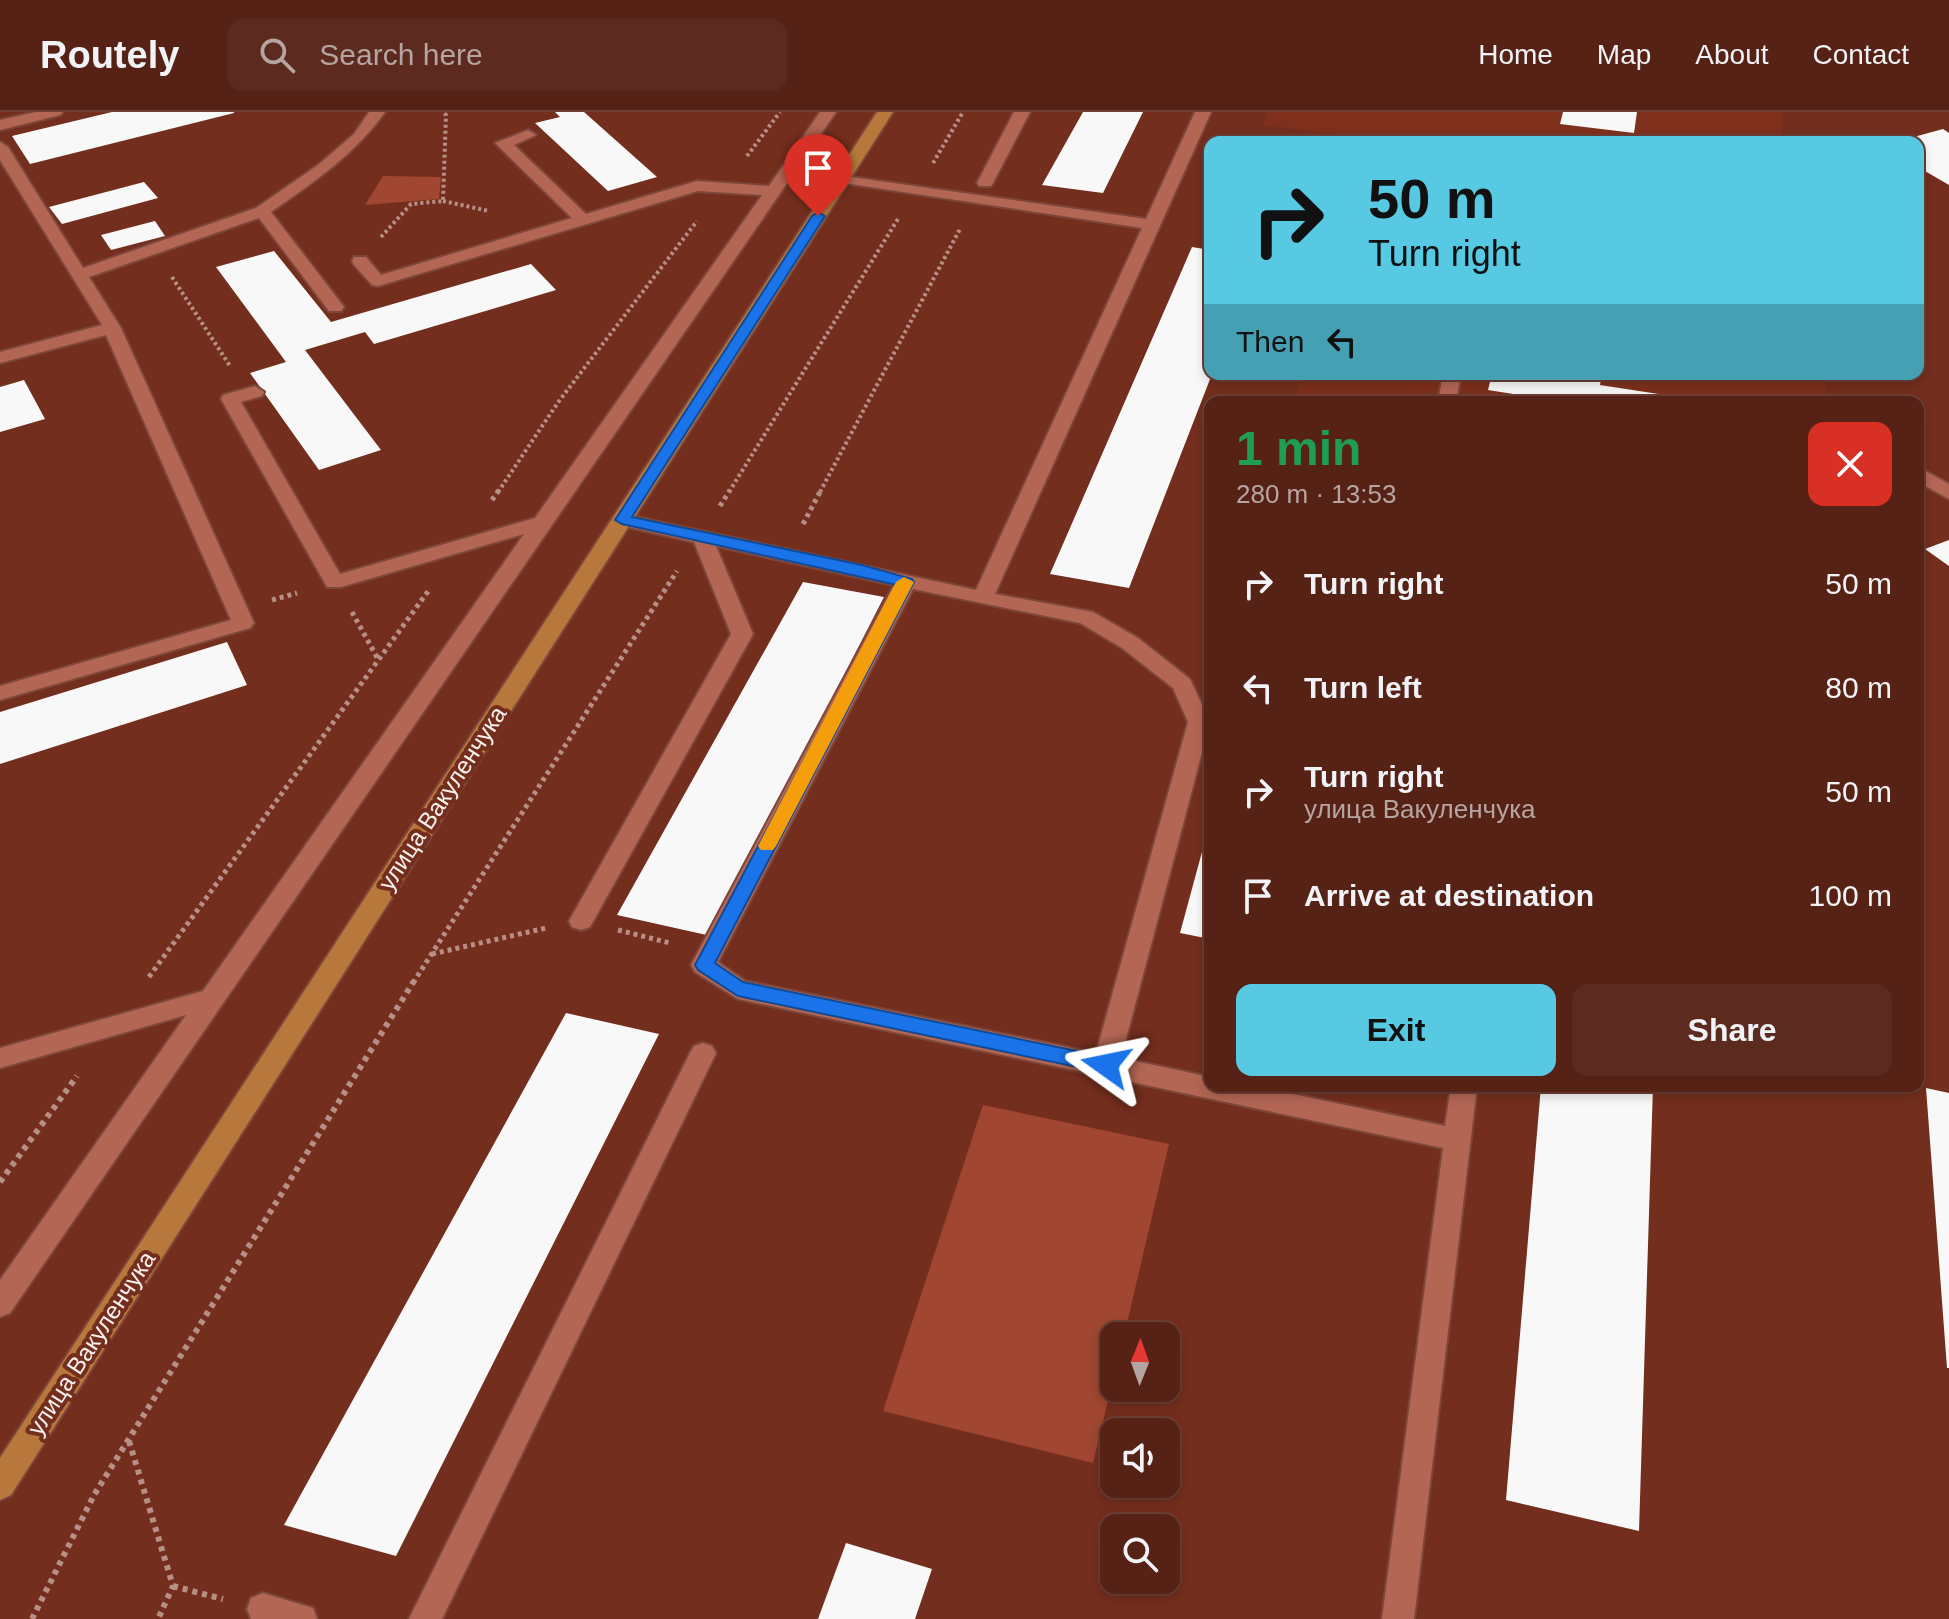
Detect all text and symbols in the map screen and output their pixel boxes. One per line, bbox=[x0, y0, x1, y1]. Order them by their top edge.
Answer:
search box bbox=[227, 19, 787, 91]
icon: search bbox=[255, 33, 299, 77]
text: Routely bbox=[40, 34, 179, 76]
text: Search here bbox=[319, 38, 483, 71]
text: Home bbox=[1478, 39, 1553, 70]
text: Map bbox=[1597, 39, 1651, 70]
text: About bbox=[1695, 39, 1769, 70]
text: Contact bbox=[1813, 39, 1909, 70]
pin bbox=[784, 134, 852, 216]
icon: arrive bbox=[796, 146, 840, 190]
text: 50 m bbox=[1368, 167, 1496, 230]
icon: right bbox=[1236, 168, 1340, 272]
text: Turn right bbox=[1368, 233, 1521, 274]
icon: left bbox=[1320, 320, 1364, 364]
text: Then bbox=[1236, 325, 1304, 358]
text: 1 min bbox=[1236, 422, 1361, 475]
button: close bbox=[1808, 422, 1892, 506]
text: 280 m · 13:53 bbox=[1236, 479, 1396, 509]
icon: right bbox=[1236, 562, 1280, 606]
text: Turn right bbox=[1304, 567, 1443, 600]
text: 50 m bbox=[1825, 567, 1892, 600]
icon: left bbox=[1236, 666, 1280, 710]
text: Turn left bbox=[1304, 671, 1422, 704]
text: 80 m bbox=[1825, 671, 1892, 704]
street label: улица Вакуленчука bbox=[372, 700, 512, 895]
text: Turn right bbox=[1304, 760, 1443, 793]
icon: right bbox=[1236, 770, 1280, 814]
text: 50 m bbox=[1825, 775, 1892, 808]
text: улица Вакуленчука bbox=[1304, 794, 1536, 824]
icon: arrive bbox=[1236, 874, 1280, 918]
text: Arrive at destination bbox=[1304, 879, 1594, 912]
text: 100 m bbox=[1809, 879, 1892, 912]
button: Exit bbox=[1236, 984, 1556, 1076]
button: Share bbox=[1572, 984, 1892, 1076]
position arrow bbox=[1064, 1023, 1148, 1107]
street label: улица Вакуленчука bbox=[21, 1245, 161, 1440]
north arrow bbox=[1100, 1322, 1180, 1402]
map controls bbox=[1100, 1322, 1180, 1594]
button: sound bbox=[1100, 1418, 1180, 1498]
button: search bbox=[1100, 1514, 1180, 1594]

